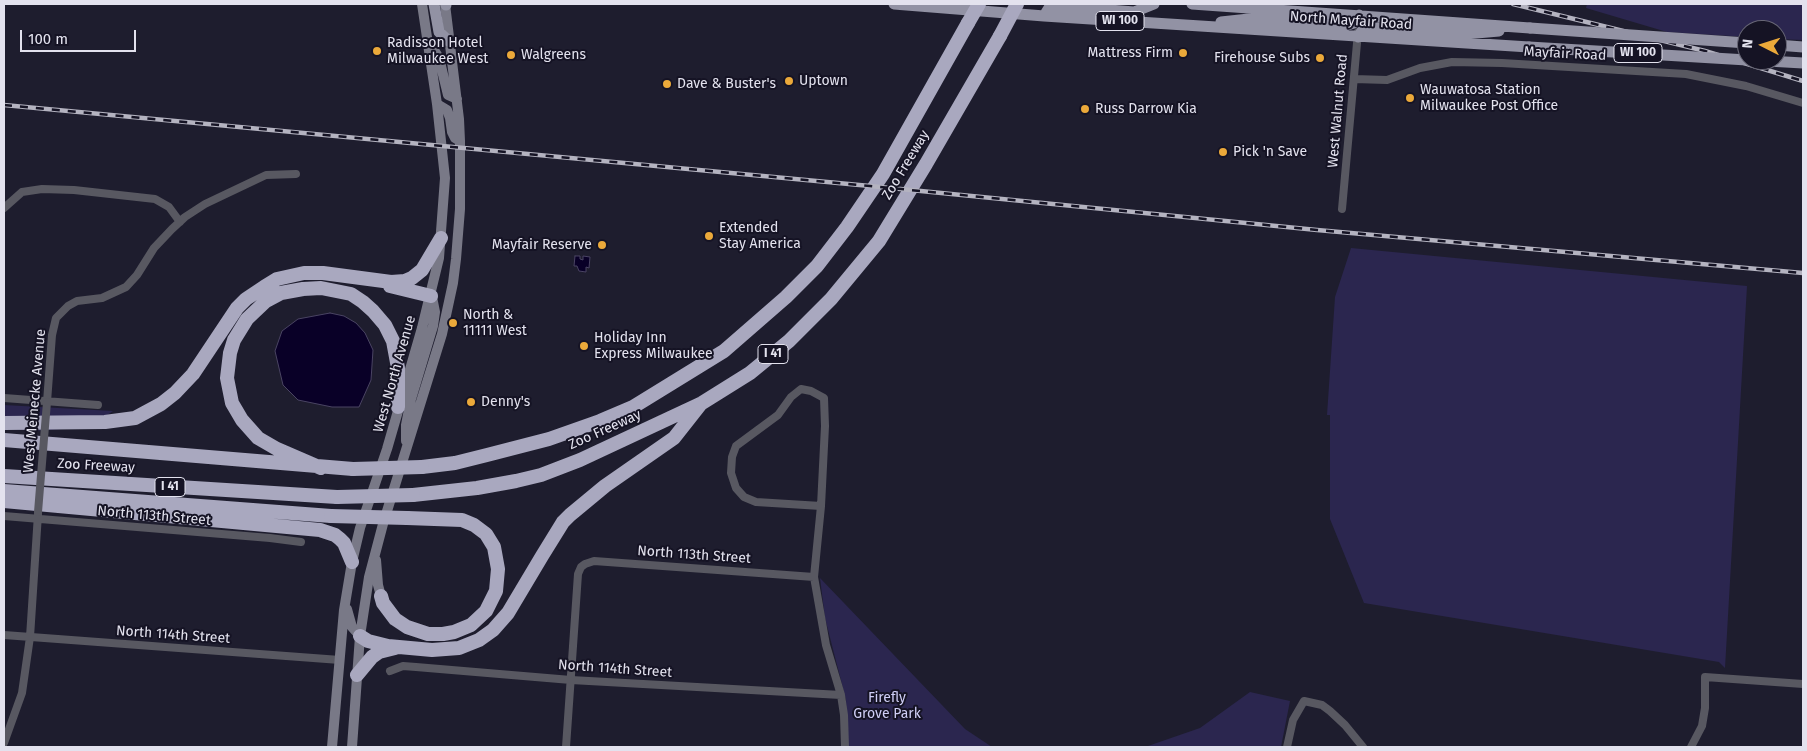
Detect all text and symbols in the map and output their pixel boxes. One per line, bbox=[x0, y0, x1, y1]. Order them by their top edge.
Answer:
street label: North Mayfair Road bbox=[1289, 8, 1413, 34]
road number: WI 100 bbox=[1096, 12, 1144, 30]
scale bar bbox=[22, 20, 139, 52]
north arrow bbox=[1737, 20, 1787, 70]
text: 100 m bbox=[28, 30, 68, 48]
place label: Radisson Hotel Milwaukee West bbox=[387, 35, 488, 68]
text: N bbox=[1739, 38, 1756, 49]
street label: Mayfair Road bbox=[1523, 43, 1607, 65]
road number: WI 100 bbox=[1614, 44, 1662, 62]
marker: Radisson Hotel Milwaukee West bbox=[371, 45, 383, 57]
place label: Mattress Firm bbox=[1087, 45, 1173, 61]
place label: Walgreens bbox=[521, 47, 586, 63]
marker: Mattress Firm bbox=[1177, 47, 1189, 59]
marker: Walgreens bbox=[505, 49, 517, 61]
place label: Firehouse Subs bbox=[1214, 50, 1310, 66]
marker: Firehouse Subs bbox=[1314, 52, 1326, 64]
street label: West Walnut Road bbox=[1325, 53, 1351, 169]
place label: Uptown bbox=[799, 73, 848, 89]
marker: Uptown bbox=[783, 75, 795, 87]
place label: Dave & Buster's bbox=[677, 76, 776, 92]
marker: Dave & Buster's bbox=[661, 78, 673, 90]
place label: Wauwatosa Station Milwaukee Post Office bbox=[1420, 82, 1558, 114]
marker: Wauwatosa Station Milwaukee Post Office bbox=[1404, 92, 1416, 104]
place label: Russ Darrow Kia bbox=[1095, 101, 1197, 117]
marker: Russ Darrow Kia bbox=[1079, 103, 1091, 115]
street label: Zoo Freeway bbox=[879, 127, 933, 203]
place label: Pick 'n Save bbox=[1233, 144, 1307, 160]
marker: Pick 'n Save bbox=[1217, 146, 1229, 158]
place label: Extended Stay America bbox=[719, 220, 801, 252]
marker: Extended Stay America bbox=[703, 230, 715, 242]
place label: Mayfair Reserve bbox=[492, 237, 592, 253]
marker: Mayfair Reserve bbox=[596, 239, 608, 251]
place label: North & 11111 West bbox=[463, 307, 527, 340]
street label: West North Avenue bbox=[370, 314, 420, 434]
marker: North & 11111 West bbox=[447, 317, 459, 329]
street label: West Meinecke Avenue bbox=[20, 328, 50, 474]
place label: Holiday Inn Express Milwaukee bbox=[594, 330, 713, 362]
marker: Holiday Inn Express Milwaukee bbox=[578, 340, 590, 352]
road number: I 41 bbox=[758, 344, 788, 364]
place label: Denny's bbox=[481, 394, 530, 410]
marker: Denny's bbox=[465, 396, 477, 408]
street label: Zoo Freeway bbox=[566, 406, 644, 454]
street label: Zoo Freeway bbox=[57, 456, 135, 476]
road number: I 41 bbox=[155, 478, 185, 497]
street label: North 113th Street bbox=[96, 503, 212, 529]
street label: North 113th Street bbox=[637, 543, 751, 567]
street label: North 114th Street bbox=[115, 623, 231, 647]
street label: North 114th Street bbox=[557, 657, 673, 681]
park label: Firefly Grove Park bbox=[853, 690, 921, 722]

